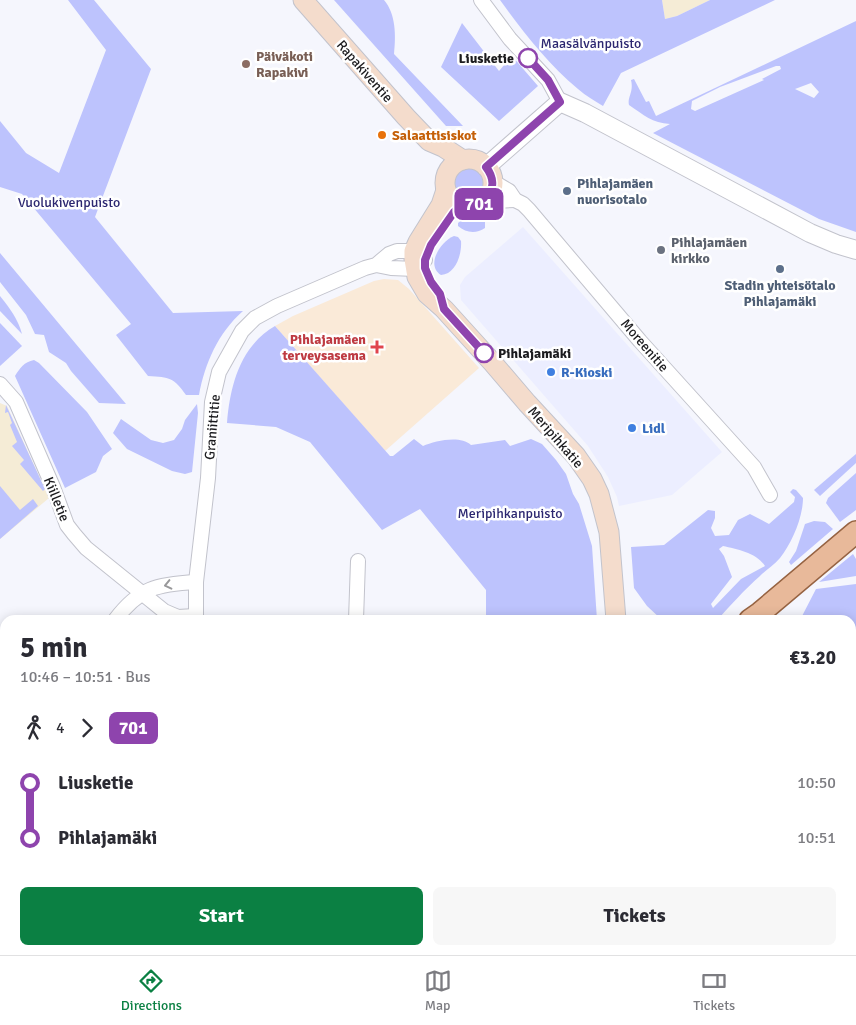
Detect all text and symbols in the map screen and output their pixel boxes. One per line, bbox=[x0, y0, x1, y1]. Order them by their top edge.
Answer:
park label: Maasälvänpuisto bbox=[541, 35, 641, 52]
street label: Rapakiventie bbox=[333, 37, 396, 106]
place label: Päiväkoti Rapakivi bbox=[256, 48, 313, 81]
marker: Liusketie bbox=[518, 48, 538, 68]
place label: Liusketie bbox=[458, 50, 514, 67]
marker: Päiväkoti Rapakivi bbox=[240, 58, 252, 70]
place label: Salaattisiskot bbox=[392, 127, 477, 144]
marker: Salaattisiskot bbox=[376, 129, 388, 141]
place label: Pihlajamäen nuorisotalo bbox=[577, 175, 654, 208]
marker: Pihlajamäen nuorisotalo bbox=[561, 185, 573, 197]
line badge: 701 bbox=[450, 188, 508, 220]
text: 701 bbox=[464, 193, 494, 215]
park label: Vuolukivenpuisto bbox=[18, 194, 120, 211]
place label: Pihlajamäen kirkko bbox=[671, 234, 748, 267]
marker: Pihlajamäen kirkko bbox=[655, 244, 667, 256]
marker: Stadin yhteisötalo Pihlajamäki bbox=[774, 263, 786, 275]
place label: Stadin yhteisötalo Pihlajamäki bbox=[725, 277, 835, 310]
street label: Moreenitie bbox=[617, 315, 672, 375]
place label: Pihlajamäen terveysasema bbox=[281, 331, 366, 364]
marker: Pihlajamäen terveysasema bbox=[370, 340, 384, 354]
marker: Pihlajamäki bbox=[474, 343, 494, 363]
place label: Pihlajamäki bbox=[498, 345, 571, 362]
place label: R-Kioski bbox=[561, 364, 612, 381]
marker: R-Kioski bbox=[545, 366, 557, 378]
street label: Graniittitie bbox=[201, 394, 224, 461]
street label: Meripihkatie bbox=[524, 403, 587, 472]
place label: Lidl bbox=[642, 420, 666, 437]
marker: Lidl bbox=[626, 422, 638, 434]
street label: Kiilletie bbox=[40, 474, 73, 524]
park label: Meripihkanpuisto bbox=[457, 505, 563, 522]
one-way arrow bbox=[163, 579, 172, 590]
text: 5 min bbox=[20, 631, 88, 665]
text: €3.20 bbox=[790, 646, 836, 670]
text: 10:46 – 10:51 · Bus bbox=[20, 667, 151, 687]
icon: walk bbox=[20, 714, 48, 742]
icon: forward bbox=[73, 714, 101, 742]
text: 701 bbox=[119, 717, 148, 739]
text: 4 bbox=[56, 718, 65, 738]
text: Liusketie bbox=[58, 771, 133, 795]
text: 10:50 bbox=[797, 773, 836, 793]
text: Pihlajamäki bbox=[58, 826, 157, 850]
text: 10:51 bbox=[797, 828, 836, 848]
button: Start bbox=[20, 887, 423, 945]
button: Tickets bbox=[433, 887, 836, 945]
tab: Directions bbox=[121, 967, 182, 1014]
tab: Map bbox=[424, 967, 452, 1014]
tab: Tickets bbox=[693, 967, 735, 1014]

